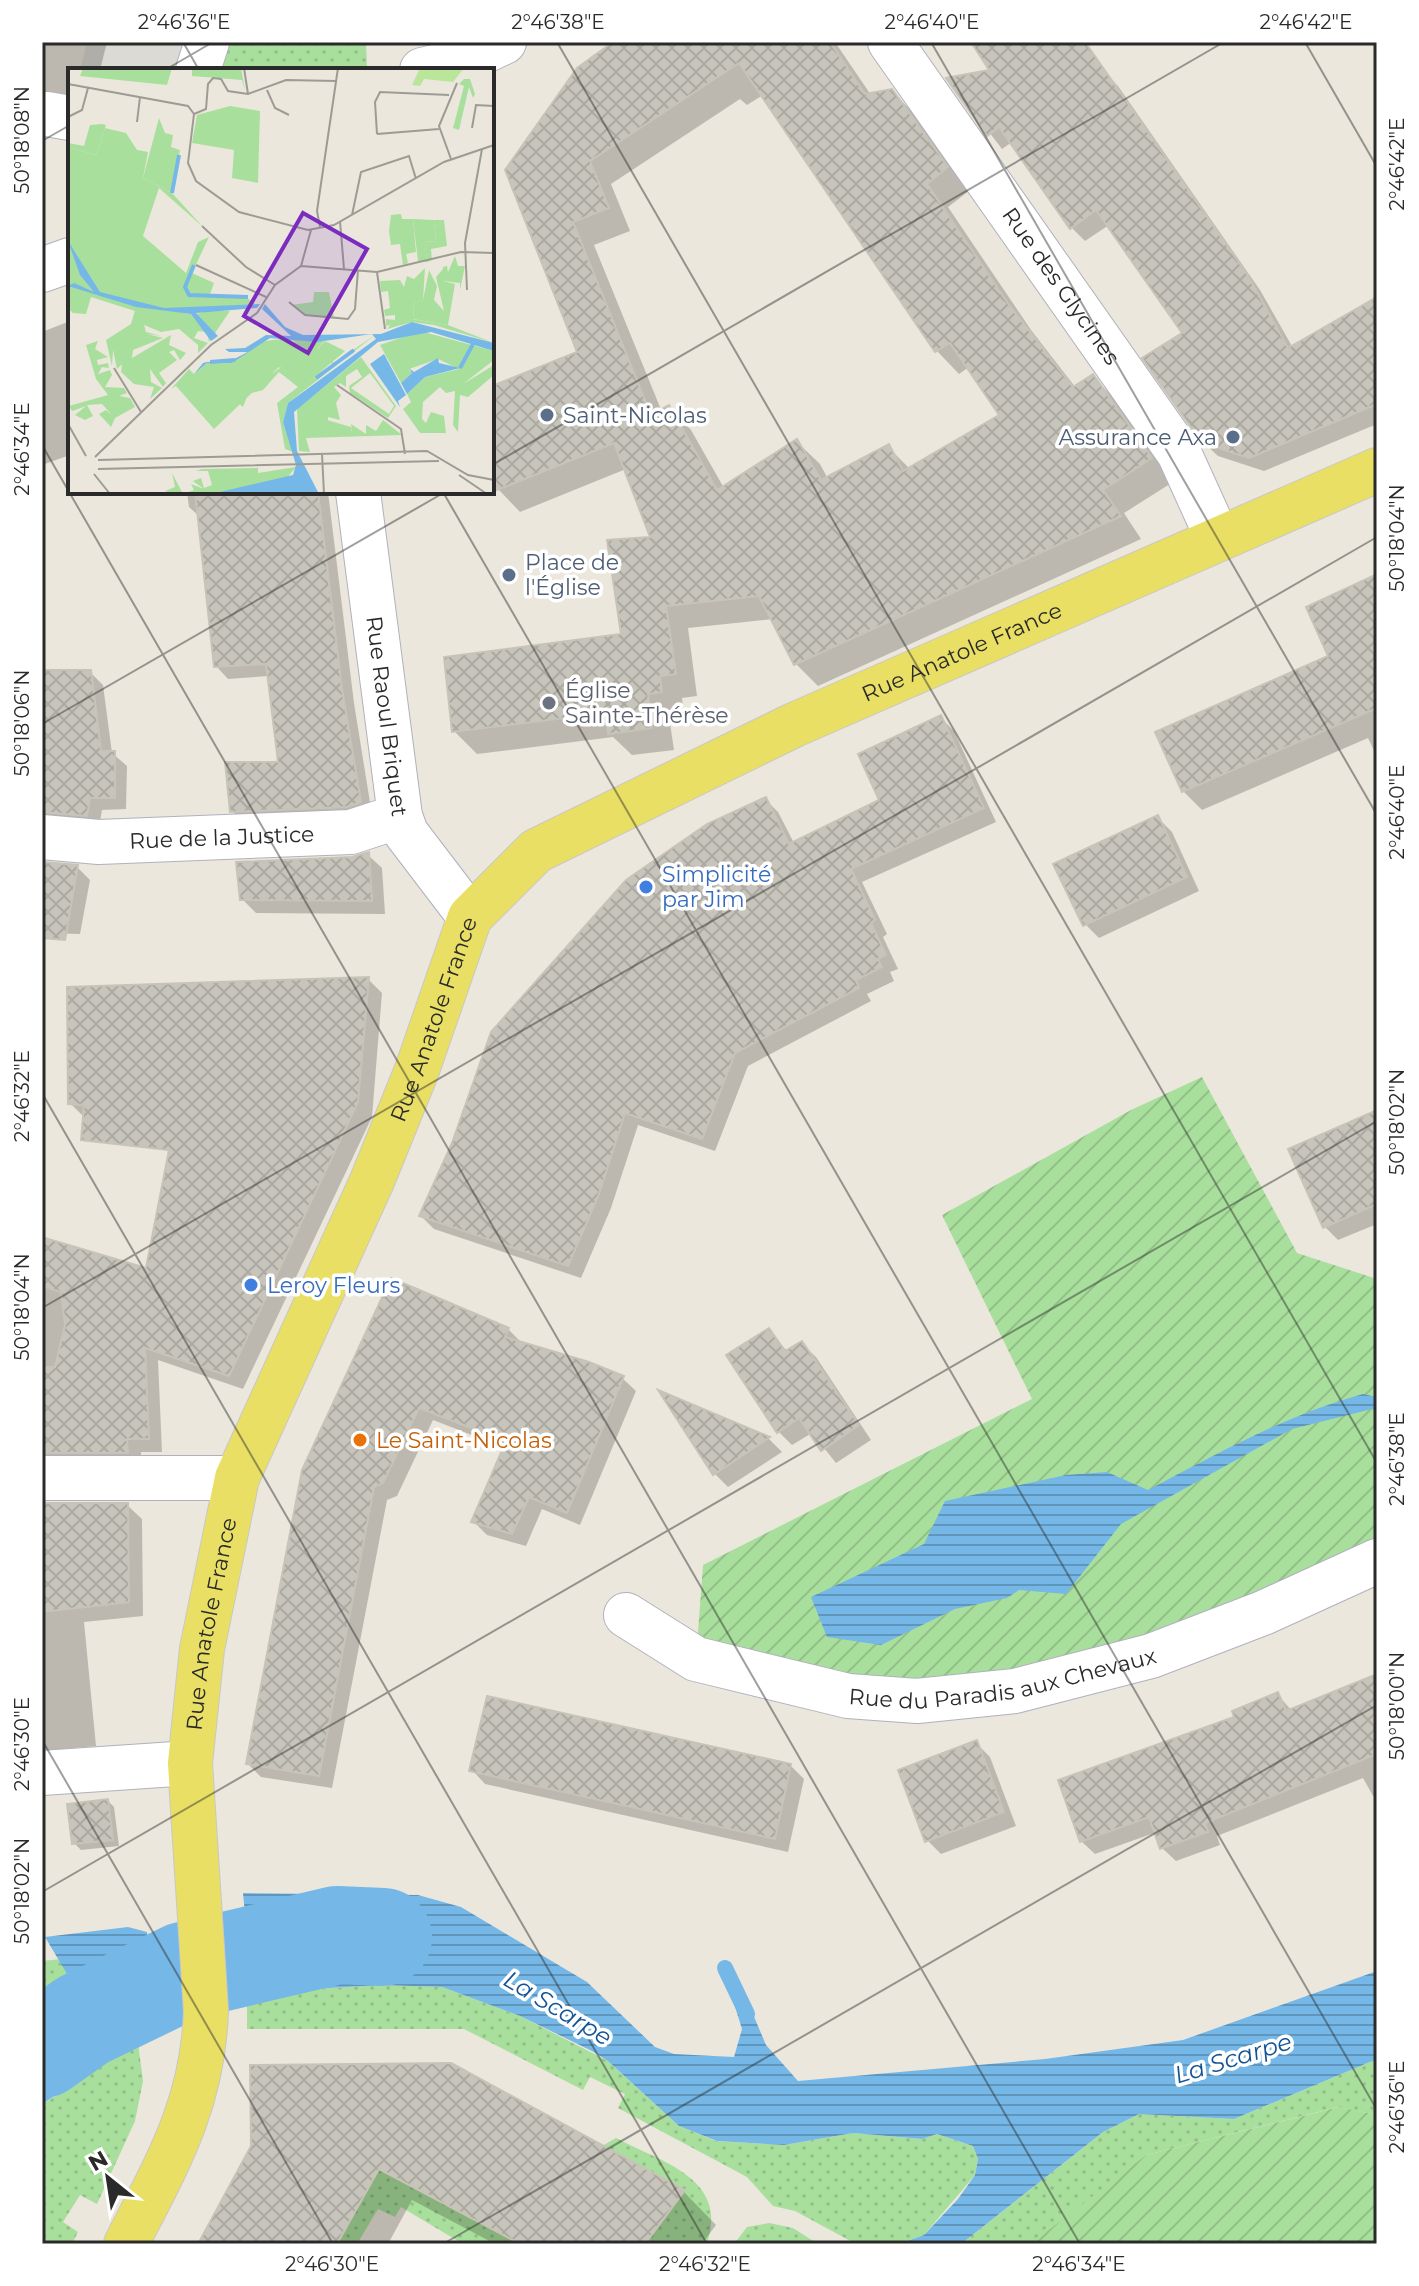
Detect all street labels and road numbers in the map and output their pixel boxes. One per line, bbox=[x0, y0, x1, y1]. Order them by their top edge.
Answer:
street label: Rue des Glycines bbox=[997, 202, 1126, 370]
street label: Rue Anatole France bbox=[857, 596, 1066, 707]
street label: Rue Raoul Briquet bbox=[361, 614, 413, 818]
street label: Rue de la Justice bbox=[129, 820, 315, 854]
street label: Rue Anatole France bbox=[384, 913, 483, 1126]
street label: Rue Anatole France bbox=[180, 1515, 242, 1732]
street label: Rue du Paradis aux Chevaux bbox=[848, 1642, 1159, 1715]

